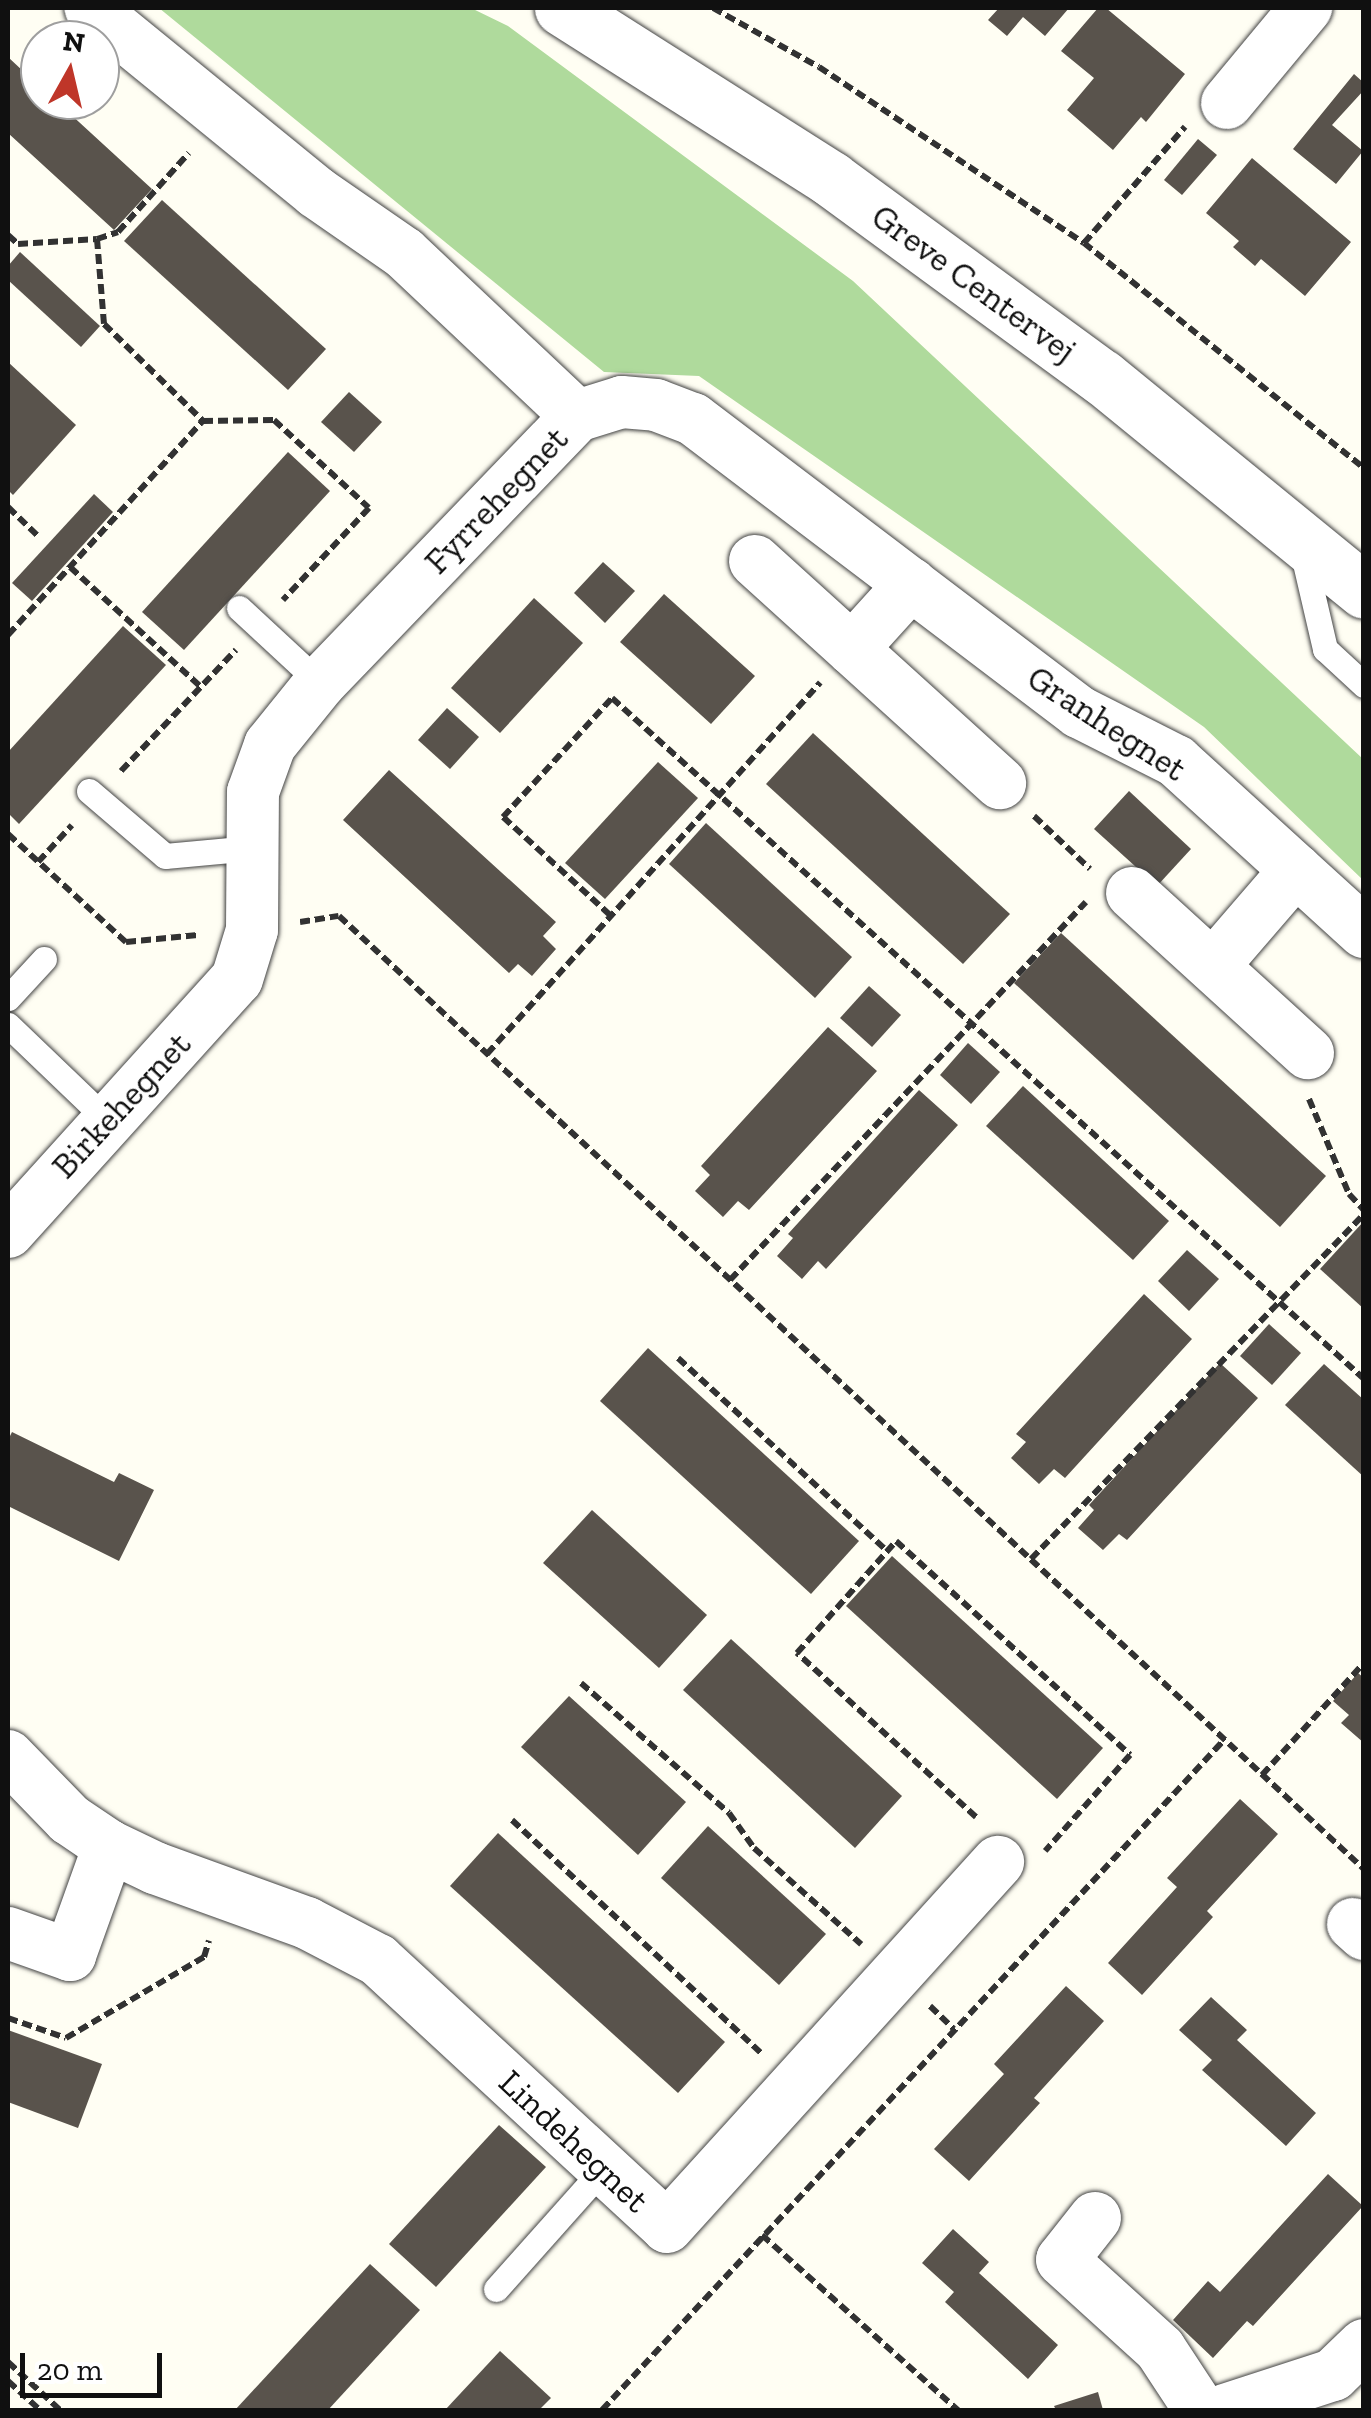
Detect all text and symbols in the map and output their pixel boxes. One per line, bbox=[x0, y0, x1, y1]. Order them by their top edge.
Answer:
north arrow bbox=[20, 20, 120, 120]
text: N bbox=[61, 24, 87, 60]
street label: Greve Centervej bbox=[864, 195, 1084, 371]
street label: Fyrrehegnet bbox=[416, 418, 576, 582]
street label: Granhegnet bbox=[1020, 656, 1194, 790]
street label: Birkehegnet bbox=[43, 1023, 199, 1187]
street label: Lindehegnet bbox=[490, 2061, 658, 2221]
scale bar bbox=[25, 2333, 168, 2395]
text: 20 m bbox=[37, 2352, 102, 2388]

